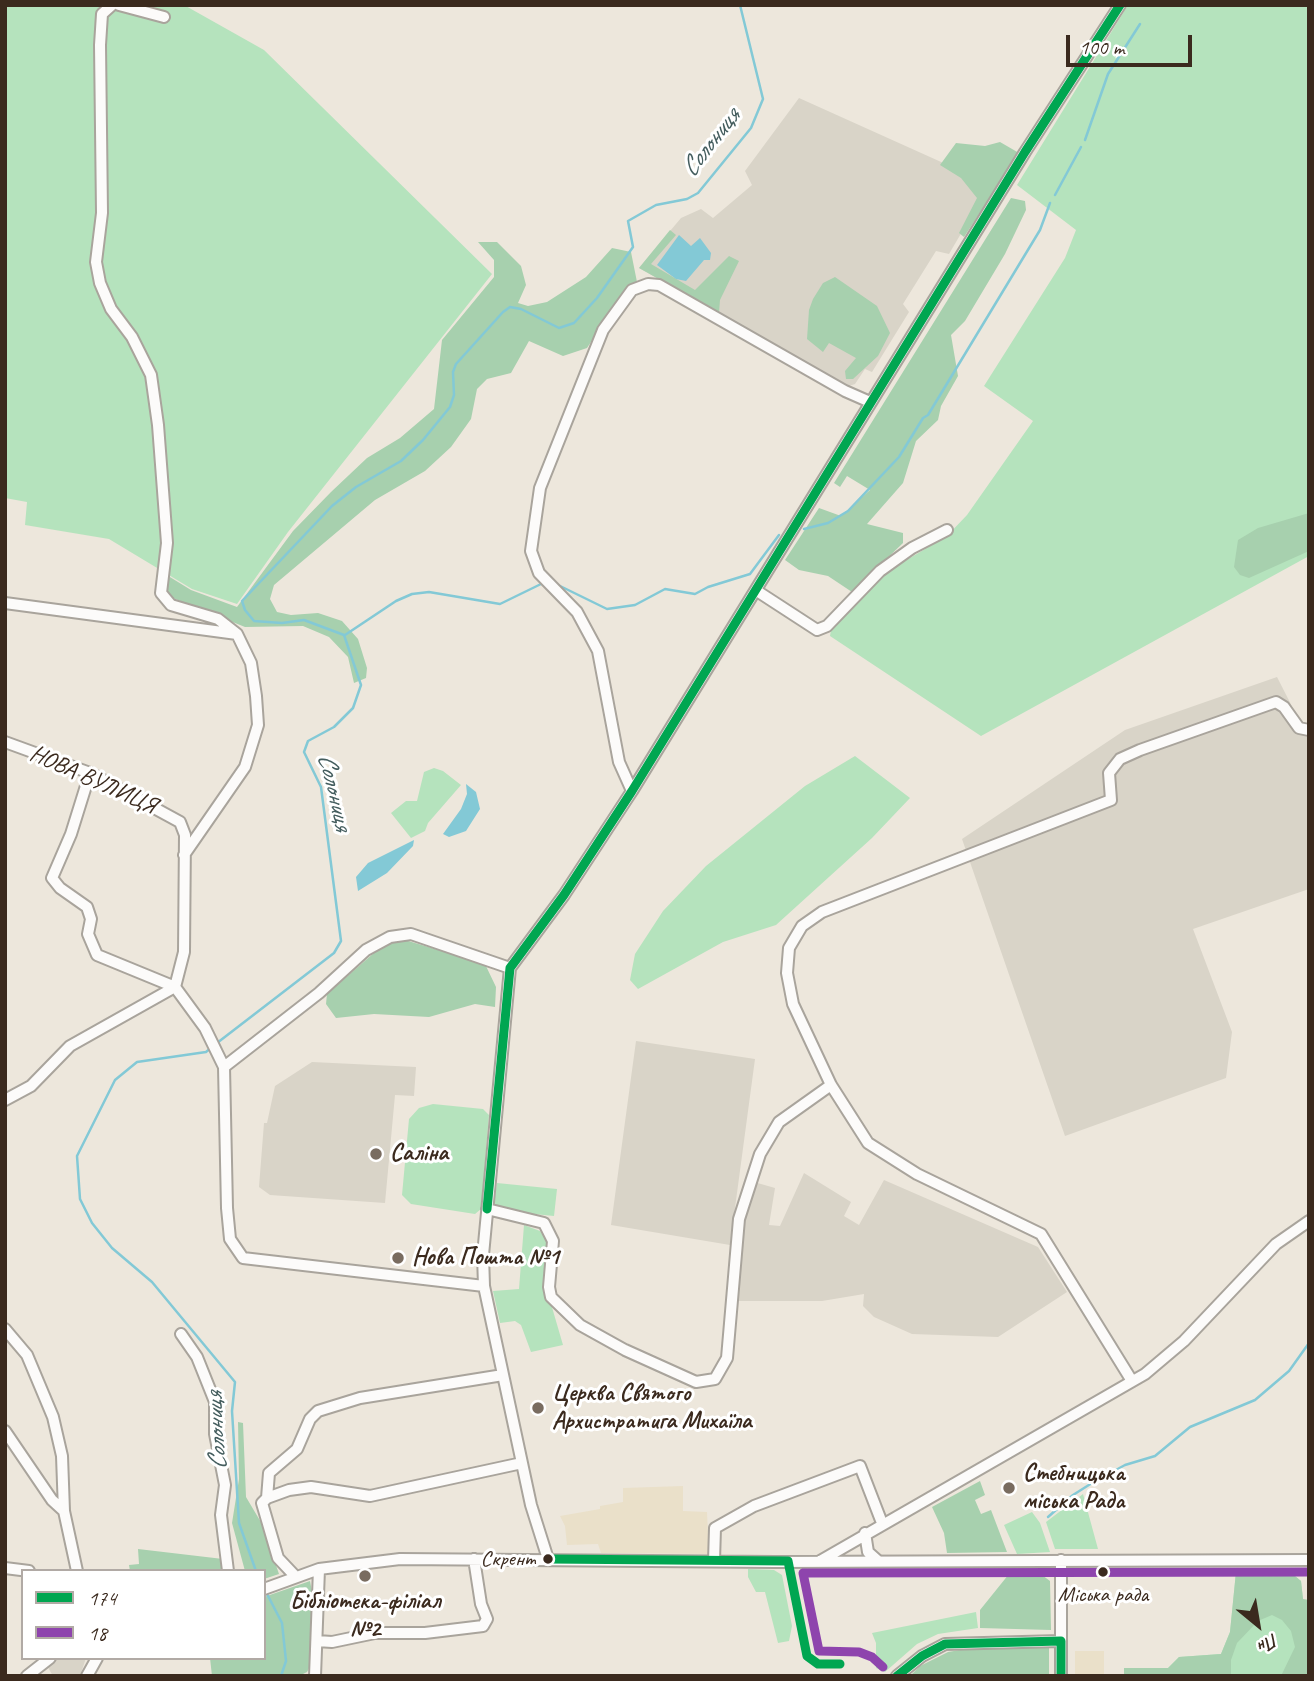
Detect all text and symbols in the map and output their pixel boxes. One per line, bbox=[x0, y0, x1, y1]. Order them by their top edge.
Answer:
scale bar bbox=[1069, 21, 1195, 65]
text: 100 m bbox=[1079, 34, 1124, 60]
water label: Солониця bbox=[675, 103, 747, 183]
street label: НОВА ВУЛИЦЯ bbox=[25, 739, 161, 821]
water label: Солониця bbox=[310, 750, 358, 834]
place label: Саліна bbox=[390, 1140, 448, 1168]
marker: Саліна bbox=[368, 1146, 384, 1162]
place label: Нова Пошта №1 bbox=[412, 1244, 559, 1272]
marker: Нова Пошта №1 bbox=[390, 1250, 406, 1266]
place label: Церква Святого Архистратига Михаїла bbox=[552, 1380, 751, 1436]
water label: Солониця bbox=[199, 1391, 235, 1471]
marker: Церква Святого Архистратига Михаїла bbox=[530, 1400, 546, 1416]
place label: Стебницька міська Рада bbox=[1023, 1460, 1125, 1516]
marker: Стебницька міська Рада bbox=[1001, 1480, 1017, 1496]
place label: Скрент bbox=[481, 1546, 535, 1572]
marker: Скрент bbox=[541, 1552, 555, 1566]
marker: Міська рада bbox=[1096, 1565, 1110, 1579]
marker: Бібліотека-філіал №2 bbox=[357, 1568, 373, 1584]
legend bbox=[21, 1569, 266, 1660]
place label: Міська рада bbox=[1058, 1582, 1148, 1608]
text: 174 bbox=[88, 1585, 116, 1611]
place label: Бібліотека-філіал №2 bbox=[290, 1588, 440, 1644]
north arrow bbox=[1223, 1590, 1293, 1660]
text: 18 bbox=[88, 1620, 107, 1646]
text: Пн bbox=[1254, 1628, 1283, 1659]

